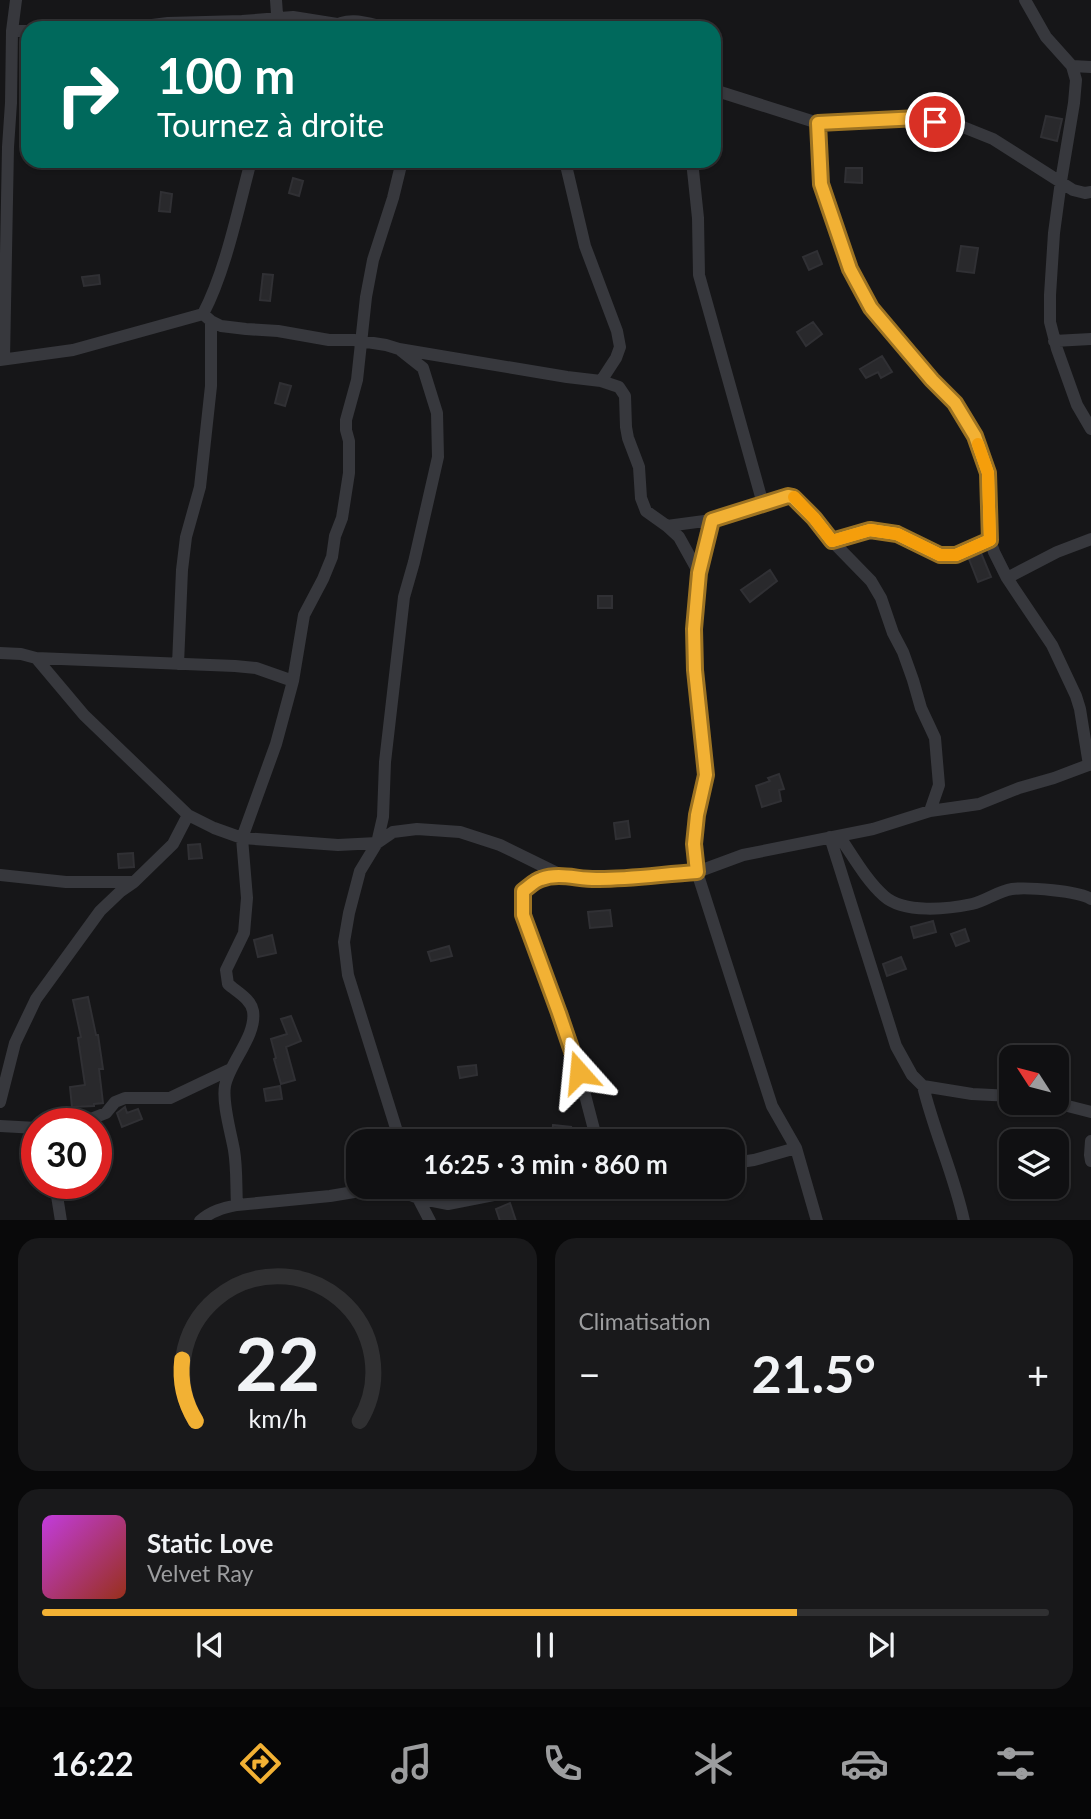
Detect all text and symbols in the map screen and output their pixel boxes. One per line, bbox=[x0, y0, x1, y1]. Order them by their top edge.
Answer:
text: 100 m bbox=[157, 46, 295, 104]
icon: right bbox=[42, 49, 133, 140]
pin bbox=[905, 92, 965, 152]
icon: arrive bbox=[916, 103, 954, 141]
text: Tournez à droite bbox=[157, 105, 384, 144]
position arrow bbox=[542, 1035, 616, 1109]
north arrow bbox=[999, 1045, 1069, 1115]
map controls bbox=[999, 1045, 1069, 1199]
speed limit sign: 30 bbox=[21, 1108, 112, 1199]
button: layers bbox=[999, 1129, 1069, 1199]
text: 16:25 · 3 min · 860 m bbox=[423, 1148, 668, 1180]
text: Climatisation bbox=[579, 1307, 710, 1335]
text: 22 bbox=[235, 1319, 319, 1407]
text: 21.5° bbox=[752, 1342, 876, 1404]
text: − bbox=[579, 1351, 601, 1397]
text: + bbox=[1027, 1351, 1049, 1397]
text: km/h bbox=[248, 1402, 307, 1432]
text: Static Love bbox=[147, 1527, 274, 1559]
text: Velvet Ray bbox=[147, 1559, 253, 1587]
icon: previous bbox=[191, 1626, 229, 1664]
icon: pause bbox=[526, 1626, 564, 1664]
icon: next bbox=[862, 1626, 900, 1664]
icon: directions bbox=[236, 1739, 285, 1788]
icon: music bbox=[387, 1739, 436, 1788]
icon: phone bbox=[538, 1739, 587, 1788]
icon: climate bbox=[689, 1739, 738, 1788]
icon: car bbox=[840, 1739, 889, 1788]
icon: filters bbox=[991, 1739, 1040, 1788]
text: 16:22 bbox=[51, 1744, 134, 1783]

